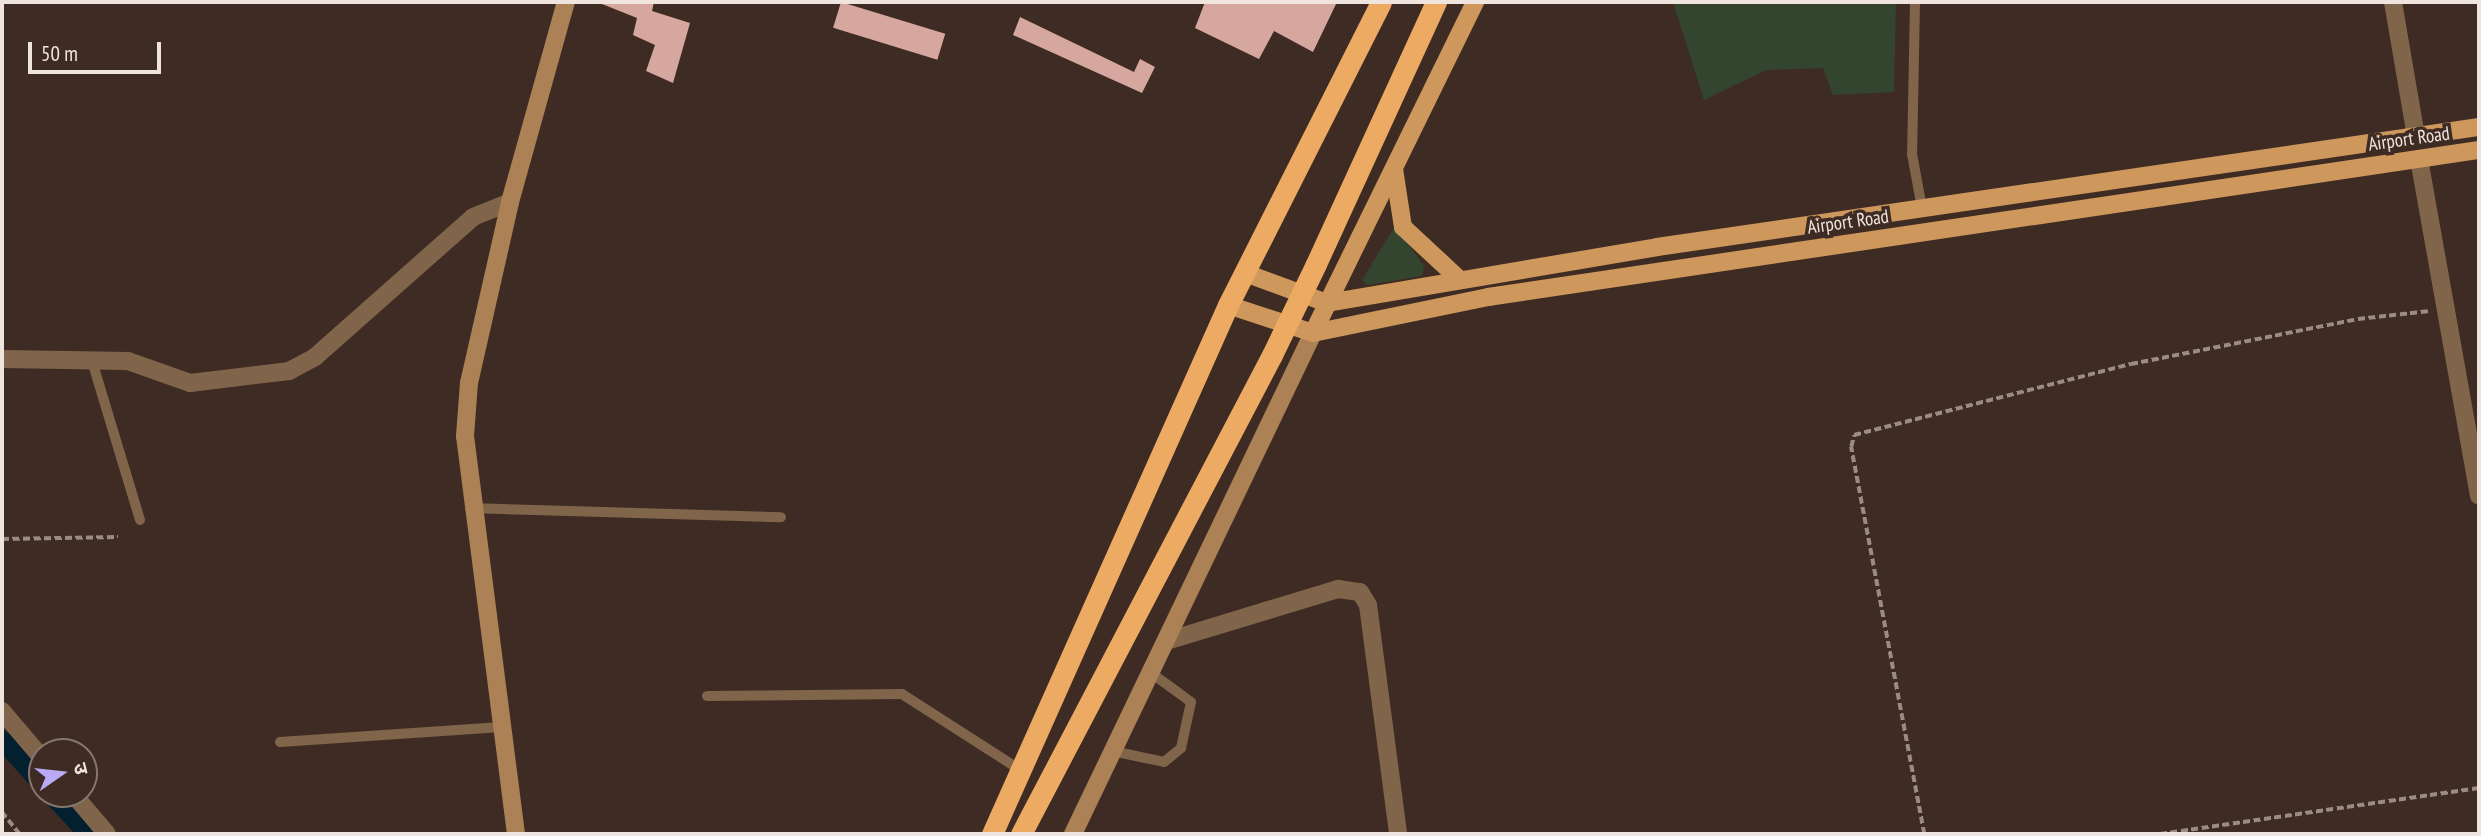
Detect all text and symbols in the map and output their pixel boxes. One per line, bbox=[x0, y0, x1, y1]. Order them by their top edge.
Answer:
scale bar bbox=[32, 28, 164, 72]
text: 50 m bbox=[41, 40, 78, 67]
street label: Airport Road bbox=[2367, 122, 2451, 156]
street label: Airport Road bbox=[1806, 205, 1890, 239]
north arrow bbox=[28, 738, 98, 808]
text: उ bbox=[68, 760, 94, 777]

